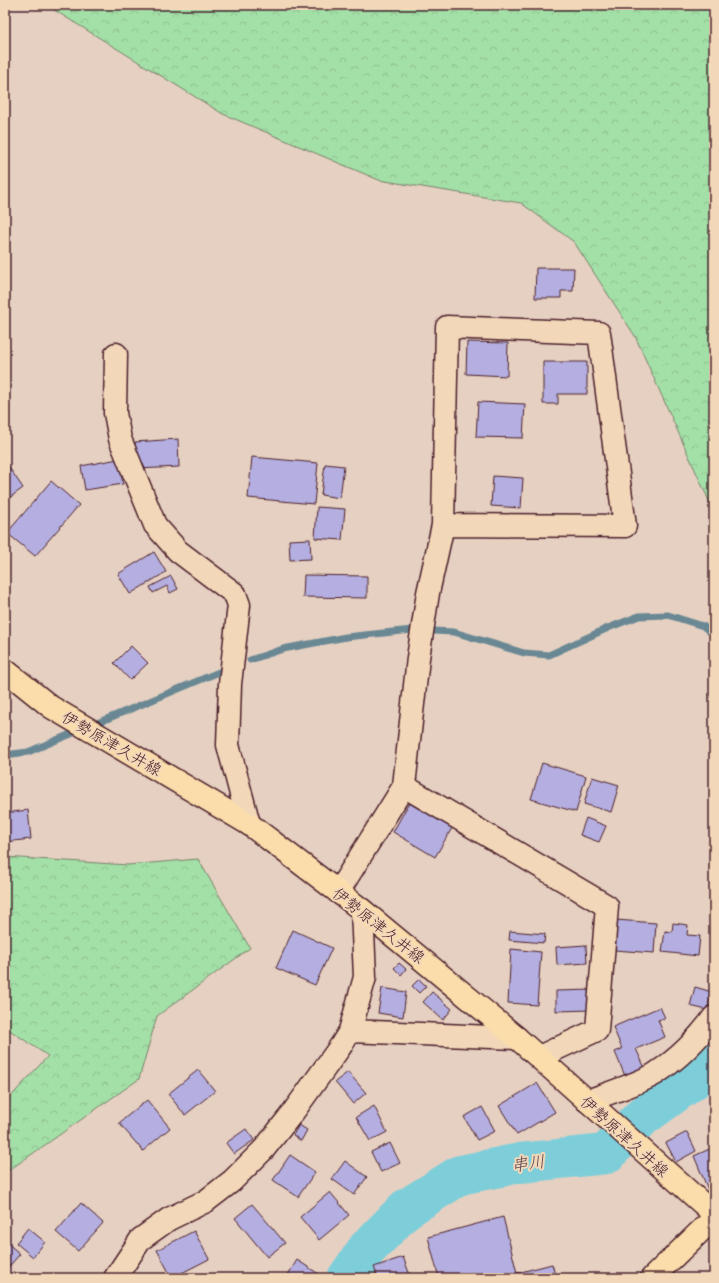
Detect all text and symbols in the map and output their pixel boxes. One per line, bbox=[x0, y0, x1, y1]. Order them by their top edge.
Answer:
street label: 伊勢原津久井線 bbox=[58, 707, 165, 781]
street label: 伊勢原津久井線 bbox=[328, 883, 429, 968]
street label: 伊勢原津久井線 bbox=[576, 1092, 673, 1182]
water label: 串川 bbox=[510, 1151, 546, 1176]

